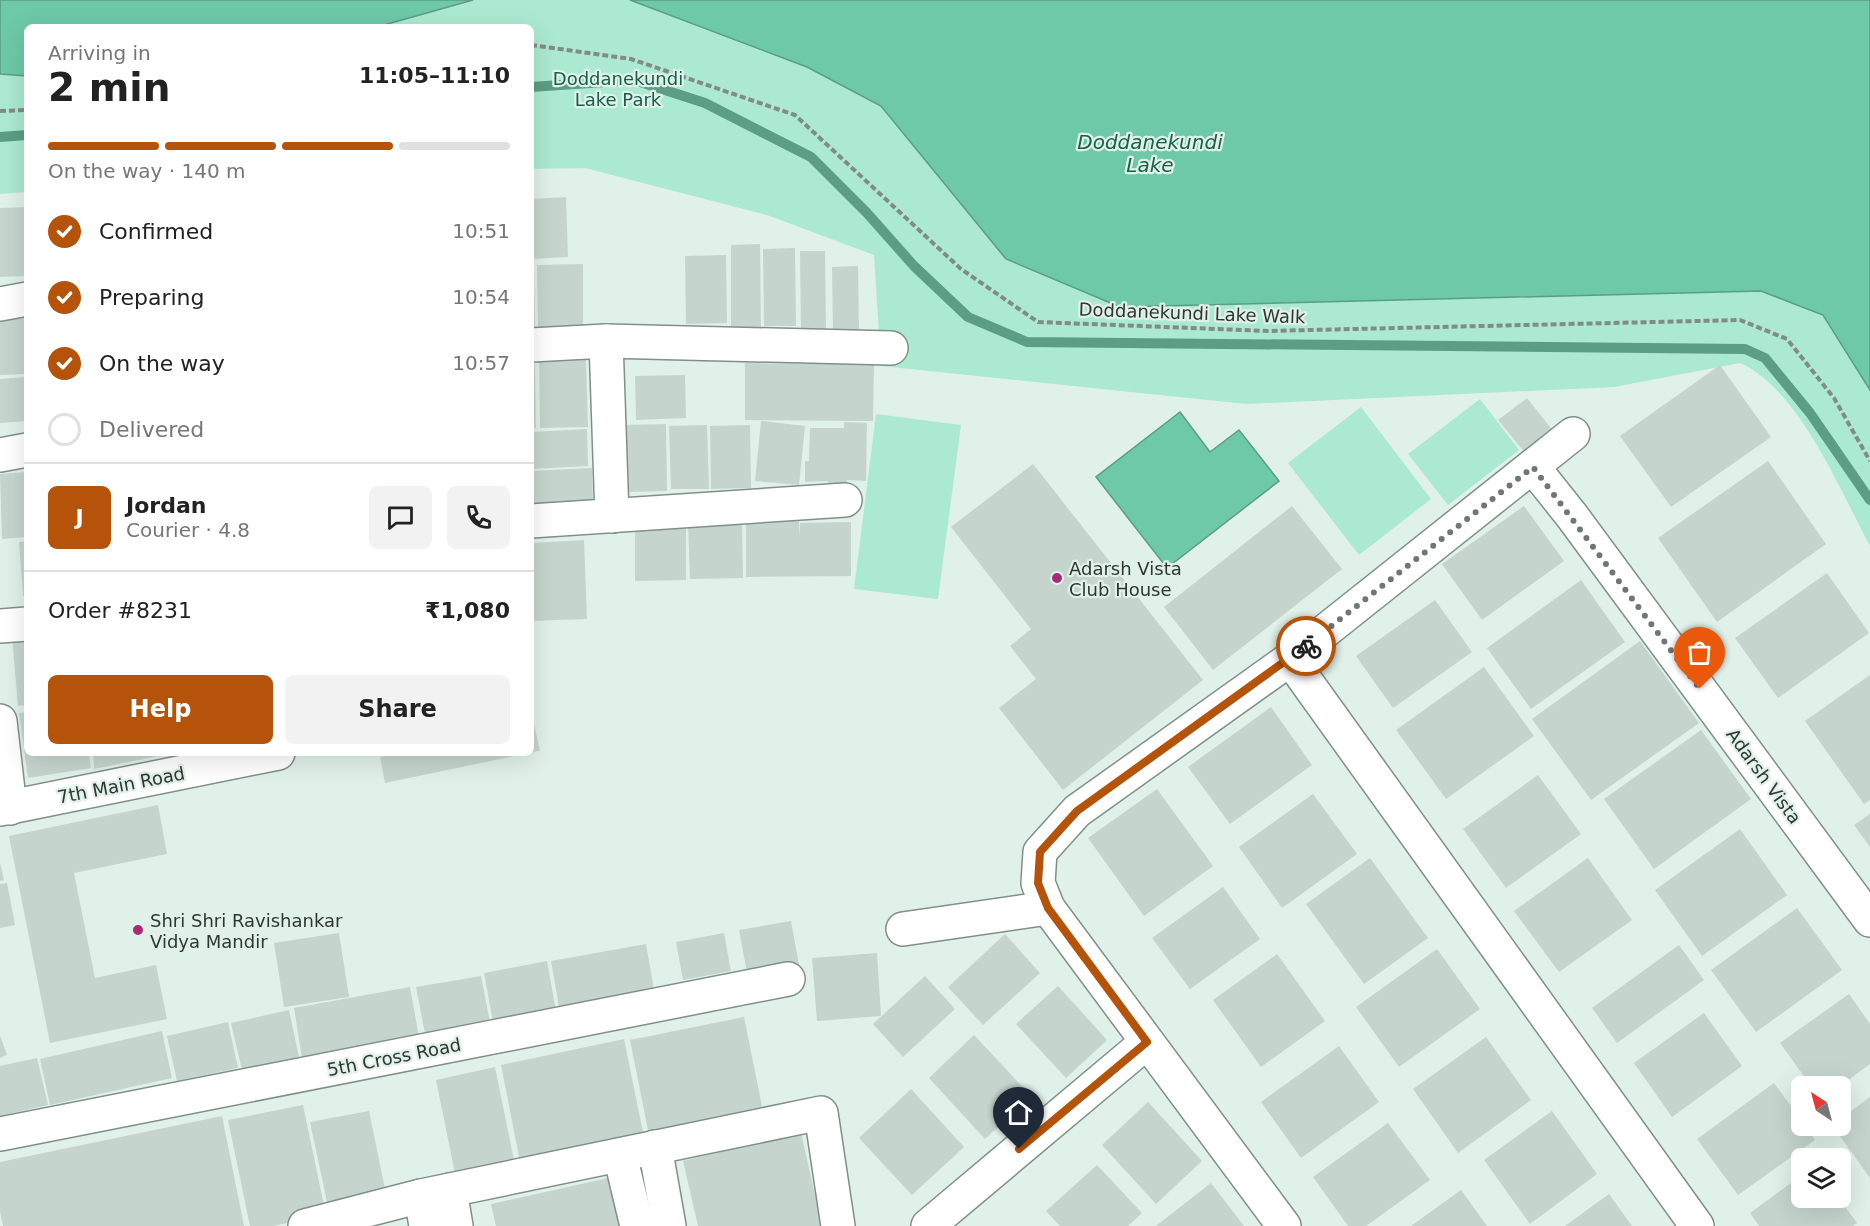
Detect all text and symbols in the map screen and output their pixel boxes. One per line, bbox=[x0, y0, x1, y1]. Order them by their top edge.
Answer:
text: Arriving in bbox=[48, 41, 151, 65]
text: 11:05–11:10 bbox=[359, 63, 510, 88]
text: 2 min bbox=[48, 65, 170, 110]
park label: Doddanekundi Lake Park bbox=[553, 68, 683, 110]
water label: Doddanekundi Lake bbox=[1077, 130, 1223, 177]
text: On the way · 140 m bbox=[48, 159, 246, 183]
icon: check bbox=[48, 215, 81, 248]
text: Confirmed bbox=[99, 219, 213, 244]
text: 10:51 bbox=[452, 219, 510, 243]
icon: check bbox=[48, 281, 81, 314]
text: Preparing bbox=[99, 285, 205, 310]
text: 10:54 bbox=[452, 285, 510, 309]
street label: Doddanekundi Lake Walk bbox=[1078, 299, 1306, 327]
icon: check bbox=[48, 347, 81, 380]
text: On the way bbox=[99, 351, 225, 376]
text: 10:57 bbox=[452, 351, 510, 375]
text: Delivered bbox=[99, 417, 204, 442]
button: chat bbox=[369, 486, 432, 549]
button: phone bbox=[447, 486, 510, 549]
text: Jordan bbox=[126, 493, 206, 518]
text: J bbox=[75, 505, 84, 530]
text: Courier · 4.8 bbox=[126, 518, 250, 542]
place label: Adarsh Vista Club House bbox=[1069, 558, 1182, 600]
marker: Adarsh Vista Club House bbox=[1050, 571, 1064, 585]
text: Order #8231 bbox=[48, 598, 192, 623]
text: ₹1,080 bbox=[425, 598, 510, 623]
courier bbox=[1276, 616, 1336, 676]
pin bbox=[1674, 627, 1725, 689]
icon: bike bbox=[1290, 630, 1323, 663]
icon: bag bbox=[1683, 636, 1716, 669]
button: Help bbox=[48, 675, 273, 744]
button: Share bbox=[285, 675, 510, 744]
street label: Adarsh Vista bbox=[1722, 724, 1806, 828]
street label: 7th Main Road bbox=[55, 762, 187, 808]
place label: Shri Shri Ravishankar Vidya Mandir bbox=[150, 910, 343, 952]
marker: Shri Shri Ravishankar Vidya Mandir bbox=[131, 923, 145, 937]
street label: 5th Cross Road bbox=[325, 1034, 463, 1080]
north arrow bbox=[1791, 1076, 1851, 1136]
map controls bbox=[1791, 1076, 1851, 1208]
pin bbox=[993, 1087, 1044, 1149]
icon: home bbox=[1002, 1096, 1035, 1129]
button: layers bbox=[1791, 1148, 1851, 1208]

